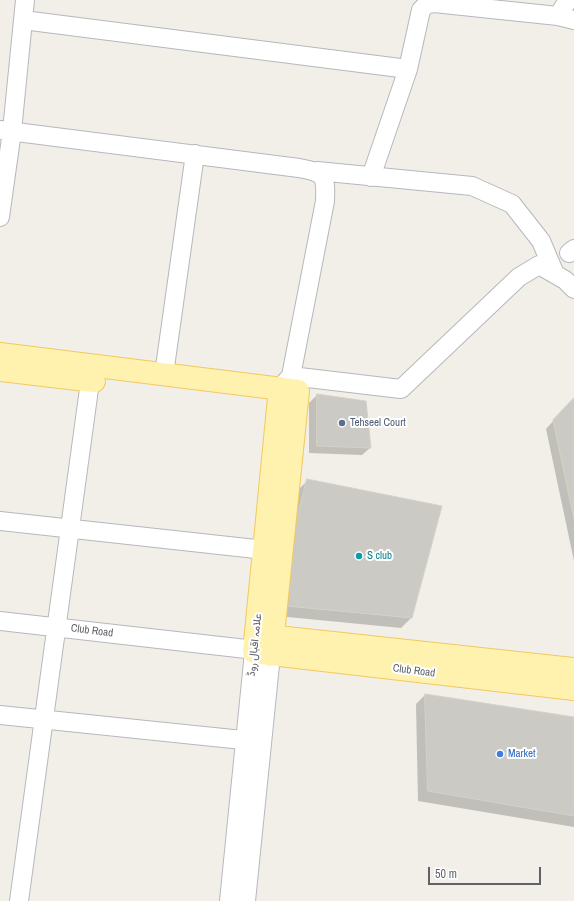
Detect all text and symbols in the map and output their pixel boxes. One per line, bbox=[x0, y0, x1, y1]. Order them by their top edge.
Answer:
place label: Tehseel Court bbox=[350, 416, 406, 430]
marker: Tehseel Court bbox=[337, 418, 347, 428]
place label: S club bbox=[367, 549, 392, 563]
marker: S club bbox=[354, 551, 364, 561]
street label: علامہ اقبال روڈ bbox=[245, 613, 265, 677]
street label: Club Road bbox=[70, 622, 114, 640]
street label: Club Road bbox=[392, 662, 436, 680]
place label: Market bbox=[508, 747, 536, 761]
marker: Market bbox=[495, 749, 505, 759]
scale bar bbox=[430, 859, 543, 885]
text: 50 m bbox=[435, 866, 457, 882]

